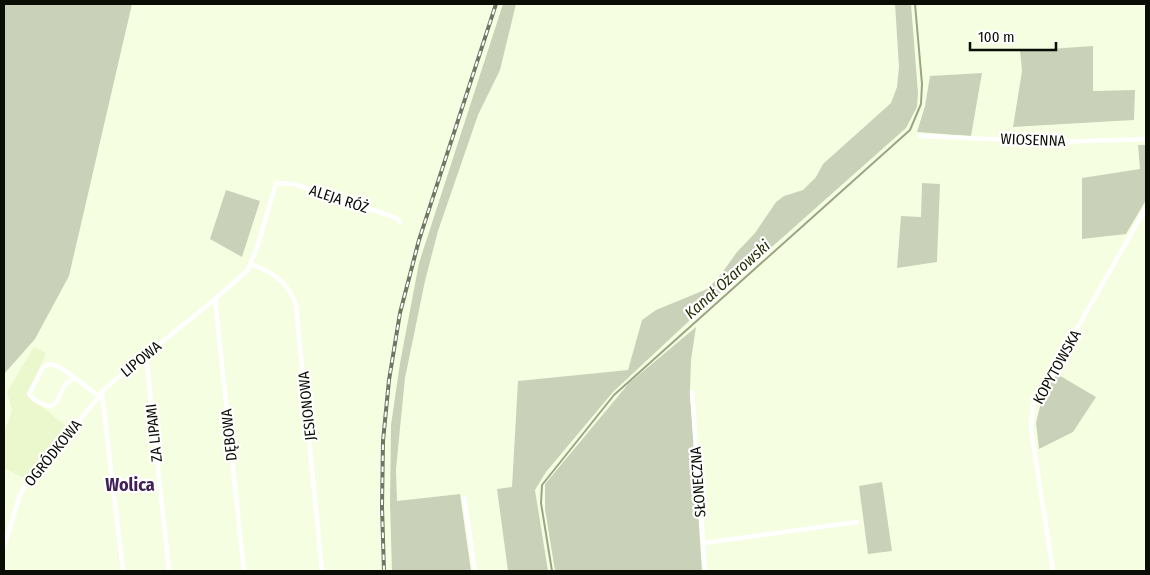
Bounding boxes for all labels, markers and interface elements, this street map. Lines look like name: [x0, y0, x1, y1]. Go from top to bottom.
scale bar: [970, 20, 1056, 52]
text: 100 m: [978, 28, 1015, 46]
street label: WIOSENNA: [1000, 130, 1066, 150]
street label: ALEJA RÓŻ: [307, 181, 371, 217]
water label: Kanał Ożarowski: [681, 236, 774, 323]
street label: KOPYTOWSKA: [1029, 327, 1085, 407]
street label: LIPOWA: [117, 337, 165, 381]
street label: JESIONOWA: [294, 370, 320, 441]
street label: ZA LIPAMI: [142, 403, 166, 463]
street label: DĘBOWA: [217, 408, 241, 462]
street label: OGRÓDKOWA: [21, 416, 85, 490]
street label: SŁONECZNA: [687, 446, 709, 518]
district label: Wolica: [105, 474, 155, 496]

